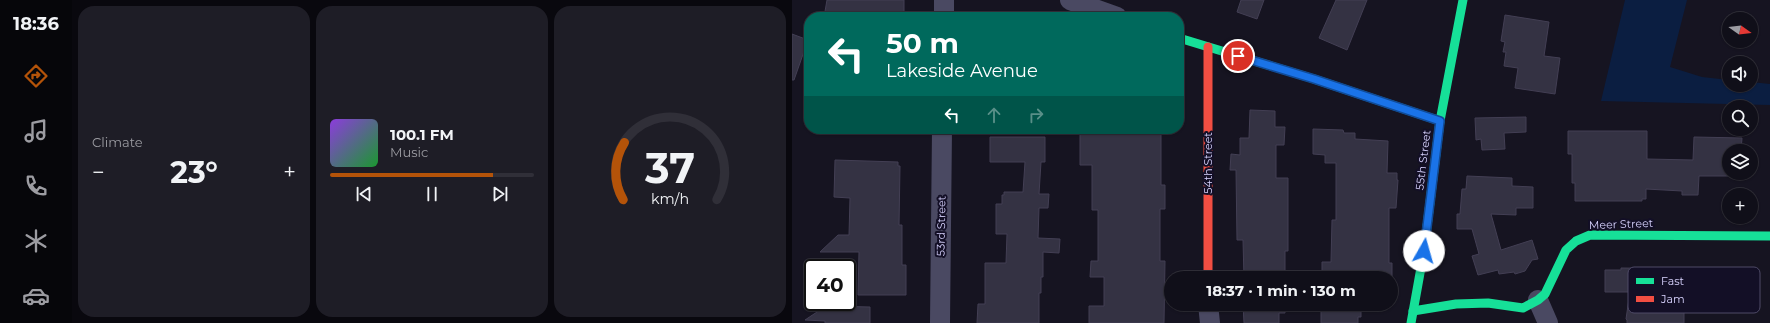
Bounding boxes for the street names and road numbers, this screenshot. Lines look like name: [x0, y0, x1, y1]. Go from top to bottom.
street label: 55th Street: [1412, 129, 1434, 191]
street label: 54th Street: [1201, 132, 1215, 194]
street label: 53rd Street: [933, 195, 949, 256]
street label: Meer Street: [1589, 216, 1654, 232]

